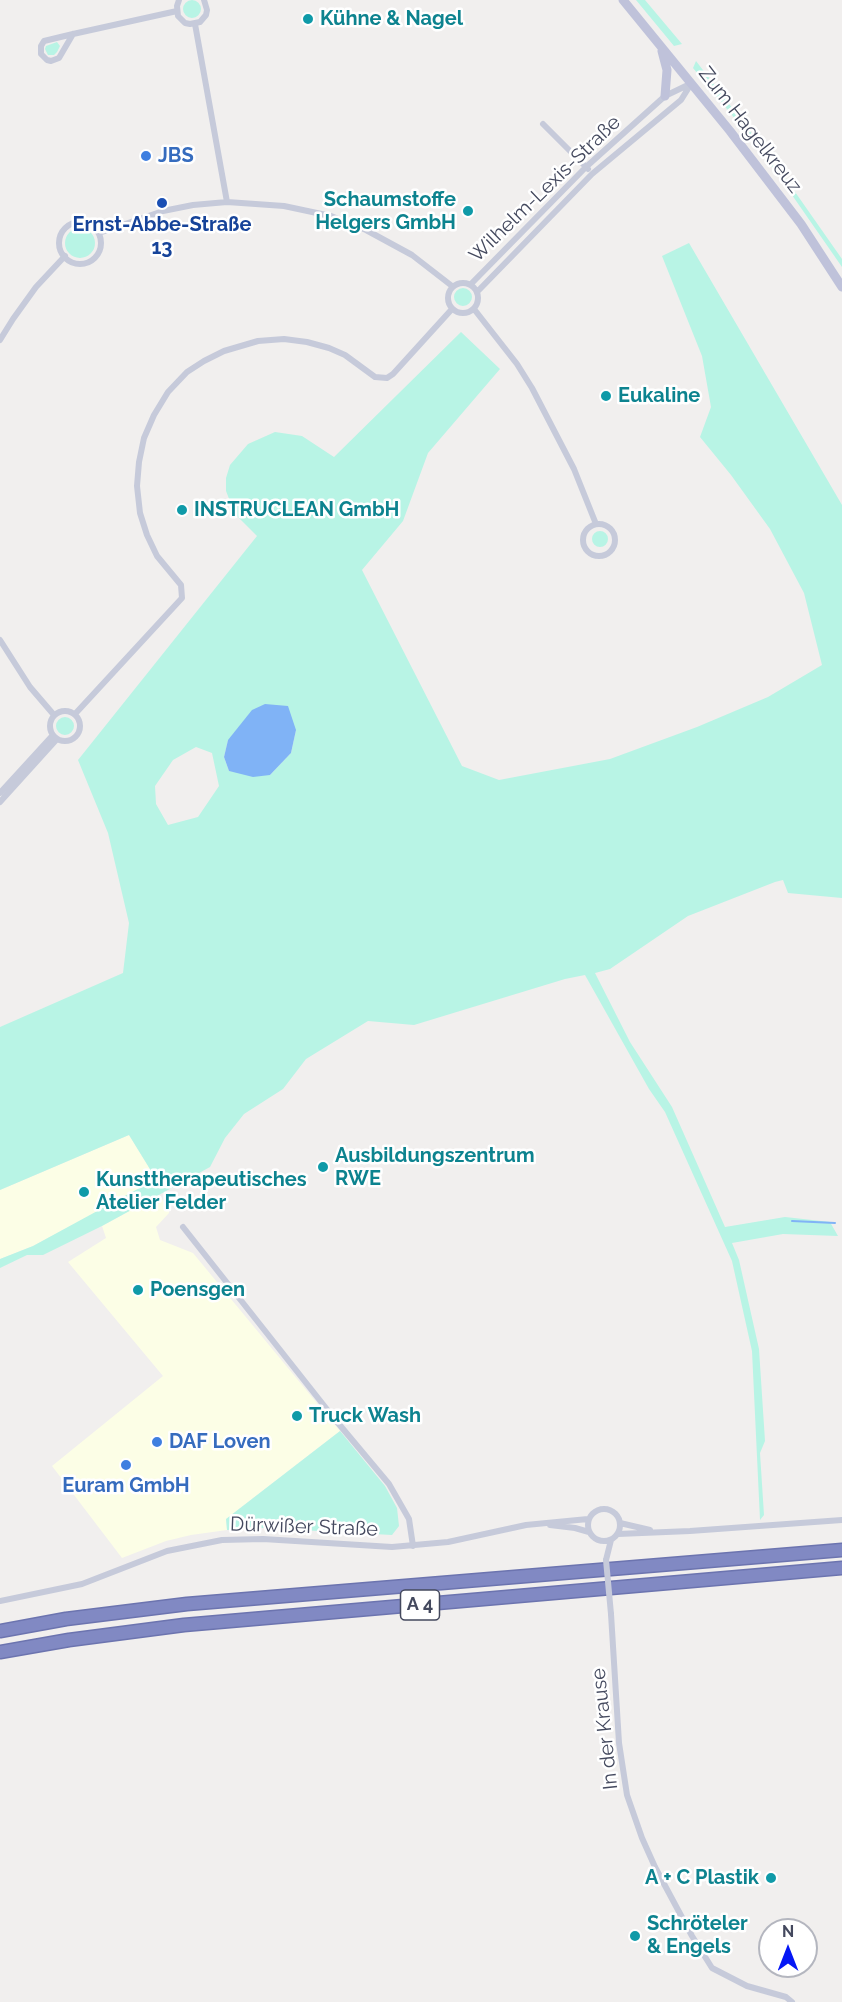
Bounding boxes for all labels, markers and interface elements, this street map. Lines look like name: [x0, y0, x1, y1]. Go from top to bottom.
place label: Kühne & Nagel: [320, 7, 463, 31]
marker: Kühne & Nagel: [301, 12, 315, 26]
street label: Zum Hagelkreuz: [693, 62, 807, 198]
street label: Wilhelm-Lexis-Straße: [464, 111, 626, 267]
place label: JBS: [158, 144, 194, 168]
marker: JBS: [139, 149, 153, 163]
place label: Schaumstoffe Helgers GmbH: [315, 188, 456, 235]
marker: Ernst-Abbe-Straße 13: [155, 196, 169, 210]
marker: Schaumstoffe Helgers GmbH: [461, 204, 475, 218]
place label: Ernst-Abbe-Straße 13: [73, 213, 251, 260]
place label: Eukaline: [618, 384, 700, 408]
marker: Eukaline: [599, 389, 613, 403]
place label: INSTRUCLEAN GmbH: [194, 498, 399, 522]
marker: INSTRUCLEAN GmbH: [175, 503, 189, 517]
place label: Ausbildungszentrum RWE: [335, 1144, 535, 1191]
marker: Ausbildungszentrum RWE: [316, 1160, 330, 1174]
place label: Kunsttherapeutisches Atelier Felder: [96, 1168, 307, 1215]
marker: Kunsttherapeutisches Atelier Felder: [77, 1185, 91, 1199]
place label: Poensgen: [150, 1278, 245, 1302]
marker: Poensgen: [131, 1283, 145, 1297]
place label: Truck Wash: [309, 1404, 421, 1428]
marker: Truck Wash: [290, 1409, 304, 1423]
place label: DAF Loven: [169, 1430, 271, 1454]
marker: DAF Loven: [150, 1435, 164, 1449]
marker: Euram GmbH: [119, 1458, 133, 1472]
place label: Euram GmbH: [62, 1474, 190, 1498]
street label: Dürwißer Straße: [230, 1512, 378, 1542]
road number: A 4: [400, 1590, 440, 1620]
street label: In der Krause: [587, 1667, 623, 1791]
place label: A + C Plastik: [645, 1866, 759, 1890]
marker: A + C Plastik: [764, 1871, 778, 1885]
place label: Schröteler & Engels: [647, 1912, 748, 1959]
north arrow: [758, 1918, 818, 1978]
text: N: [782, 1922, 794, 1941]
marker: Schröteler & Engels: [628, 1929, 642, 1943]

